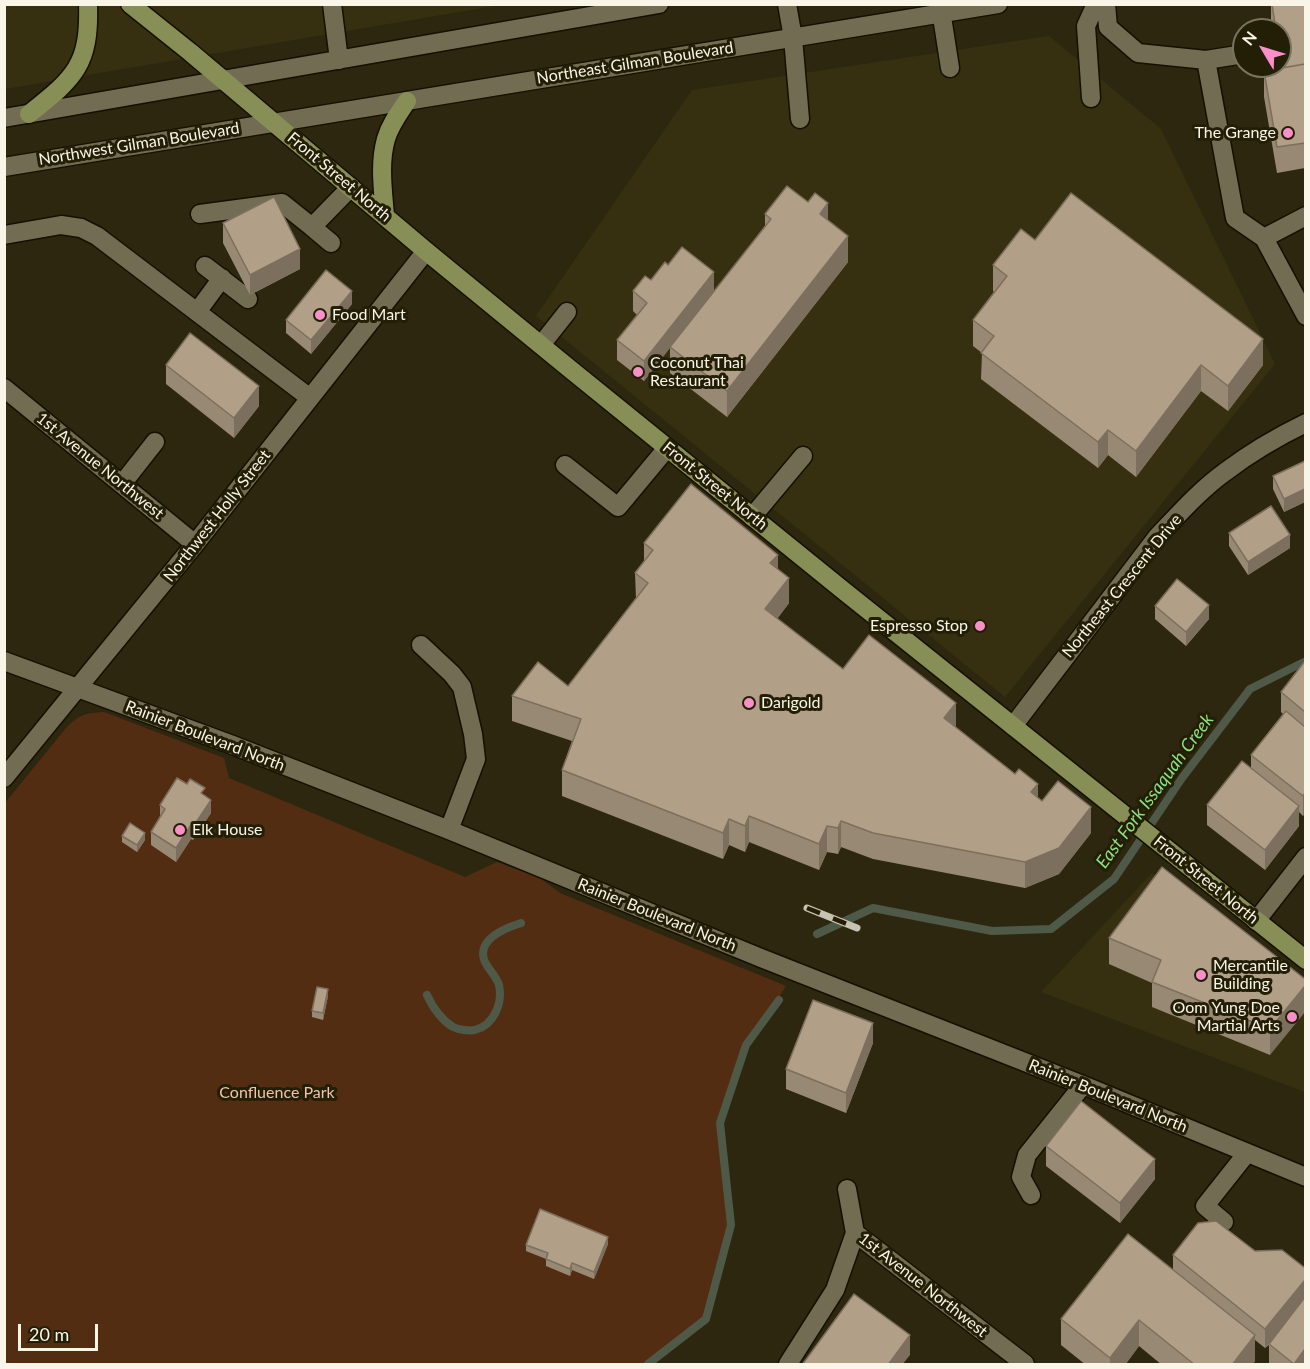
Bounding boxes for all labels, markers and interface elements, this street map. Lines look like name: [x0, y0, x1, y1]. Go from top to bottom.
north arrow: [1232, 18, 1292, 78]
text: N: [1238, 27, 1260, 49]
street label: Northeast Gilman Boulevard: [535, 38, 735, 88]
street label: Northwest Gilman Boulevard: [37, 119, 241, 169]
place label: The Grange: [1194, 123, 1276, 143]
marker: The Grange: [1281, 126, 1295, 140]
street label: Front Street North: [283, 128, 395, 226]
place label: Food Mart: [332, 305, 406, 325]
marker: Food Mart: [313, 308, 327, 322]
place label: Coconut Thai Restaurant: [650, 353, 744, 391]
marker: Coconut Thai Restaurant: [631, 365, 645, 379]
street label: 1st Avenue Northwest: [33, 409, 167, 523]
street label: Front Street North: [659, 438, 771, 534]
street label: Northwest Holly Street: [160, 446, 274, 586]
street label: Northeast Crescent Drive: [1058, 510, 1186, 662]
place label: Espresso Stop: [870, 616, 968, 636]
marker: Espresso Stop: [973, 619, 987, 633]
place label: Darigold: [761, 693, 821, 713]
marker: Darigold: [742, 696, 756, 710]
street label: Rainier Boulevard North: [123, 697, 287, 775]
water label: East Fork Issaquah Creek: [1092, 710, 1218, 872]
place label: Elk House: [192, 820, 263, 840]
marker: Elk House: [173, 823, 187, 837]
street label: Front Street North: [1150, 832, 1262, 928]
street label: Rainier Boulevard North: [575, 874, 739, 956]
place label: Mercantile Building: [1213, 956, 1288, 994]
marker: Mercantile Building: [1194, 968, 1208, 982]
place label: Oom Yung Doe Martial Arts: [1172, 998, 1280, 1036]
marker: Oom Yung Doe Martial Arts: [1285, 1010, 1299, 1024]
street label: Rainier Boulevard North: [1026, 1055, 1190, 1137]
park label: Confluence Park: [219, 1083, 335, 1103]
street label: 1st Avenue Northwest: [855, 1229, 991, 1341]
scale bar: [21, 1312, 100, 1350]
text: 20 m: [29, 1323, 69, 1345]

